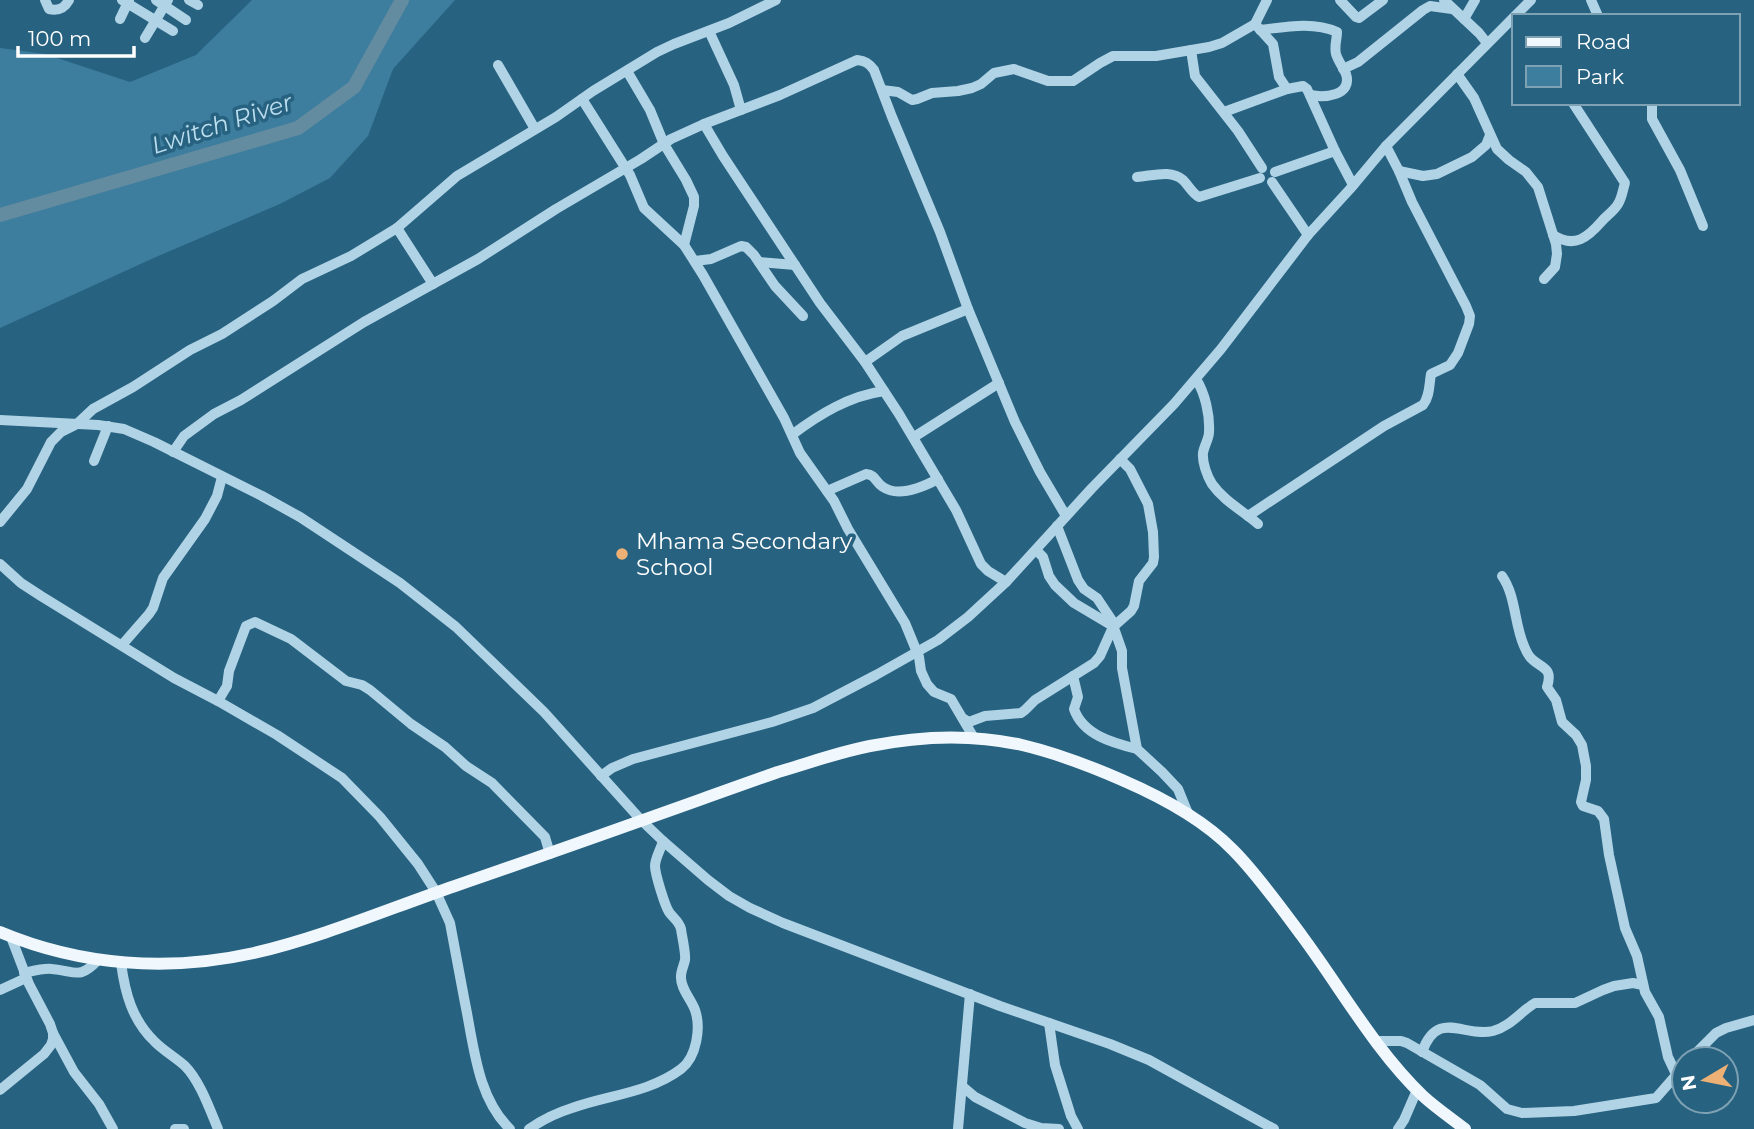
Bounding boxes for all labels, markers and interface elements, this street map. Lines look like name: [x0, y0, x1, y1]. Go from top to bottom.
scale bar: [18, 14, 133, 58]
legend: [1512, 14, 1740, 105]
text: 100 m: [28, 26, 91, 51]
text: Road: [1576, 29, 1631, 54]
text: Park: [1576, 64, 1624, 89]
water label: Lwitch River: [148, 87, 297, 160]
place label: Mhama Secondary School: [636, 527, 853, 581]
marker: Mhama Secondary School: [614, 546, 630, 562]
north arrow: [1670, 1045, 1740, 1115]
text: N: [1676, 1073, 1701, 1092]

